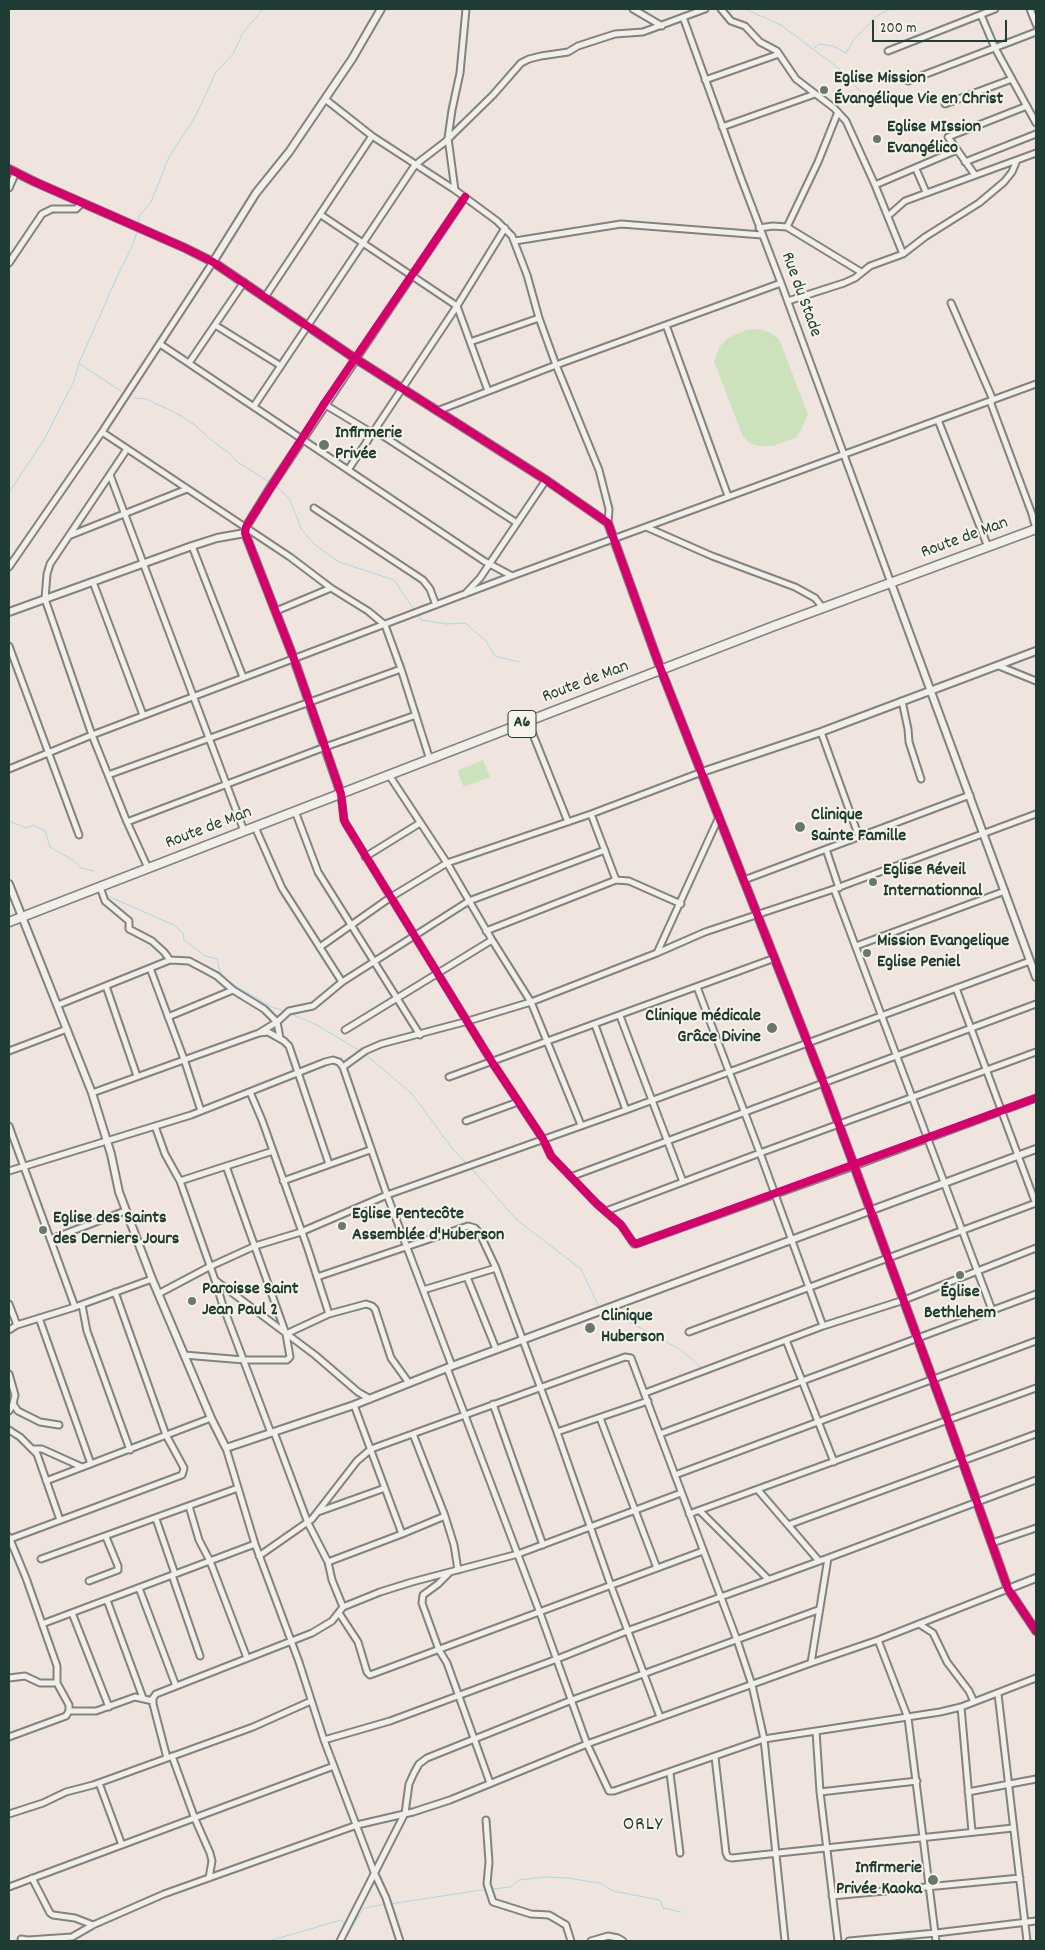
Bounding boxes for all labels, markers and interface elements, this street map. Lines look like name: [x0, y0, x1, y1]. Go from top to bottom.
scale bar: [875, 10, 1010, 42]
text: 200 m: [880, 18, 917, 40]
place label: Eglise Mission Évangélique Vie en Christ: [834, 69, 1003, 112]
marker: Eglise Mission Évangélique Vie en Christ: [818, 84, 830, 96]
place label: Eglise MIssion Evangélico: [887, 118, 981, 160]
marker: Eglise MIssion Evangélico: [871, 133, 883, 145]
street label: Rue du Stade: [775, 250, 825, 340]
place label: Infirmerie Privée: [335, 424, 402, 466]
marker: Infirmerie Privée: [317, 438, 331, 452]
street label: Route de Man: [919, 513, 1011, 565]
street label: Route de Man: [540, 657, 632, 709]
road number: A6: [508, 711, 536, 738]
street label: Route de Man: [163, 803, 255, 855]
place label: Clinique Sainte Famille: [811, 806, 906, 849]
marker: Clinique Sainte Famille: [793, 820, 807, 834]
place label: Eglise Réveil Internationnal: [883, 861, 982, 904]
marker: Eglise Réveil Internationnal: [867, 876, 879, 888]
place label: Mission Evangelique Eglise Peniel: [877, 932, 1009, 974]
marker: Mission Evangelique Eglise Peniel: [861, 947, 873, 959]
place label: Clinique médicale Grâce Divine: [645, 1007, 761, 1050]
marker: Clinique médicale Grâce Divine: [765, 1021, 779, 1035]
place label: Eglise Pentecôte Assemblée d'Huberson: [352, 1205, 504, 1248]
place label: Eglise des Saints des Derniers Jours: [53, 1209, 179, 1252]
marker: Eglise Pentecôte Assemblée d'Huberson: [336, 1220, 348, 1232]
marker: Eglise des Saints des Derniers Jours: [37, 1224, 49, 1236]
marker: Église Bethlehem: [954, 1269, 966, 1281]
place label: Paroisse Saint Jean Paul 2: [202, 1280, 298, 1322]
place label: Église Bethlehem: [924, 1283, 996, 1326]
marker: Paroisse Saint Jean Paul 2: [186, 1295, 198, 1307]
place label: Clinique Huberson: [601, 1307, 664, 1350]
marker: Clinique Huberson: [583, 1321, 597, 1335]
district label: ORLY: [622, 1814, 664, 1838]
place label: Infirmerie Privée Kaoka: [836, 1859, 922, 1902]
marker: Infirmerie Privée Kaoka: [926, 1873, 940, 1887]

